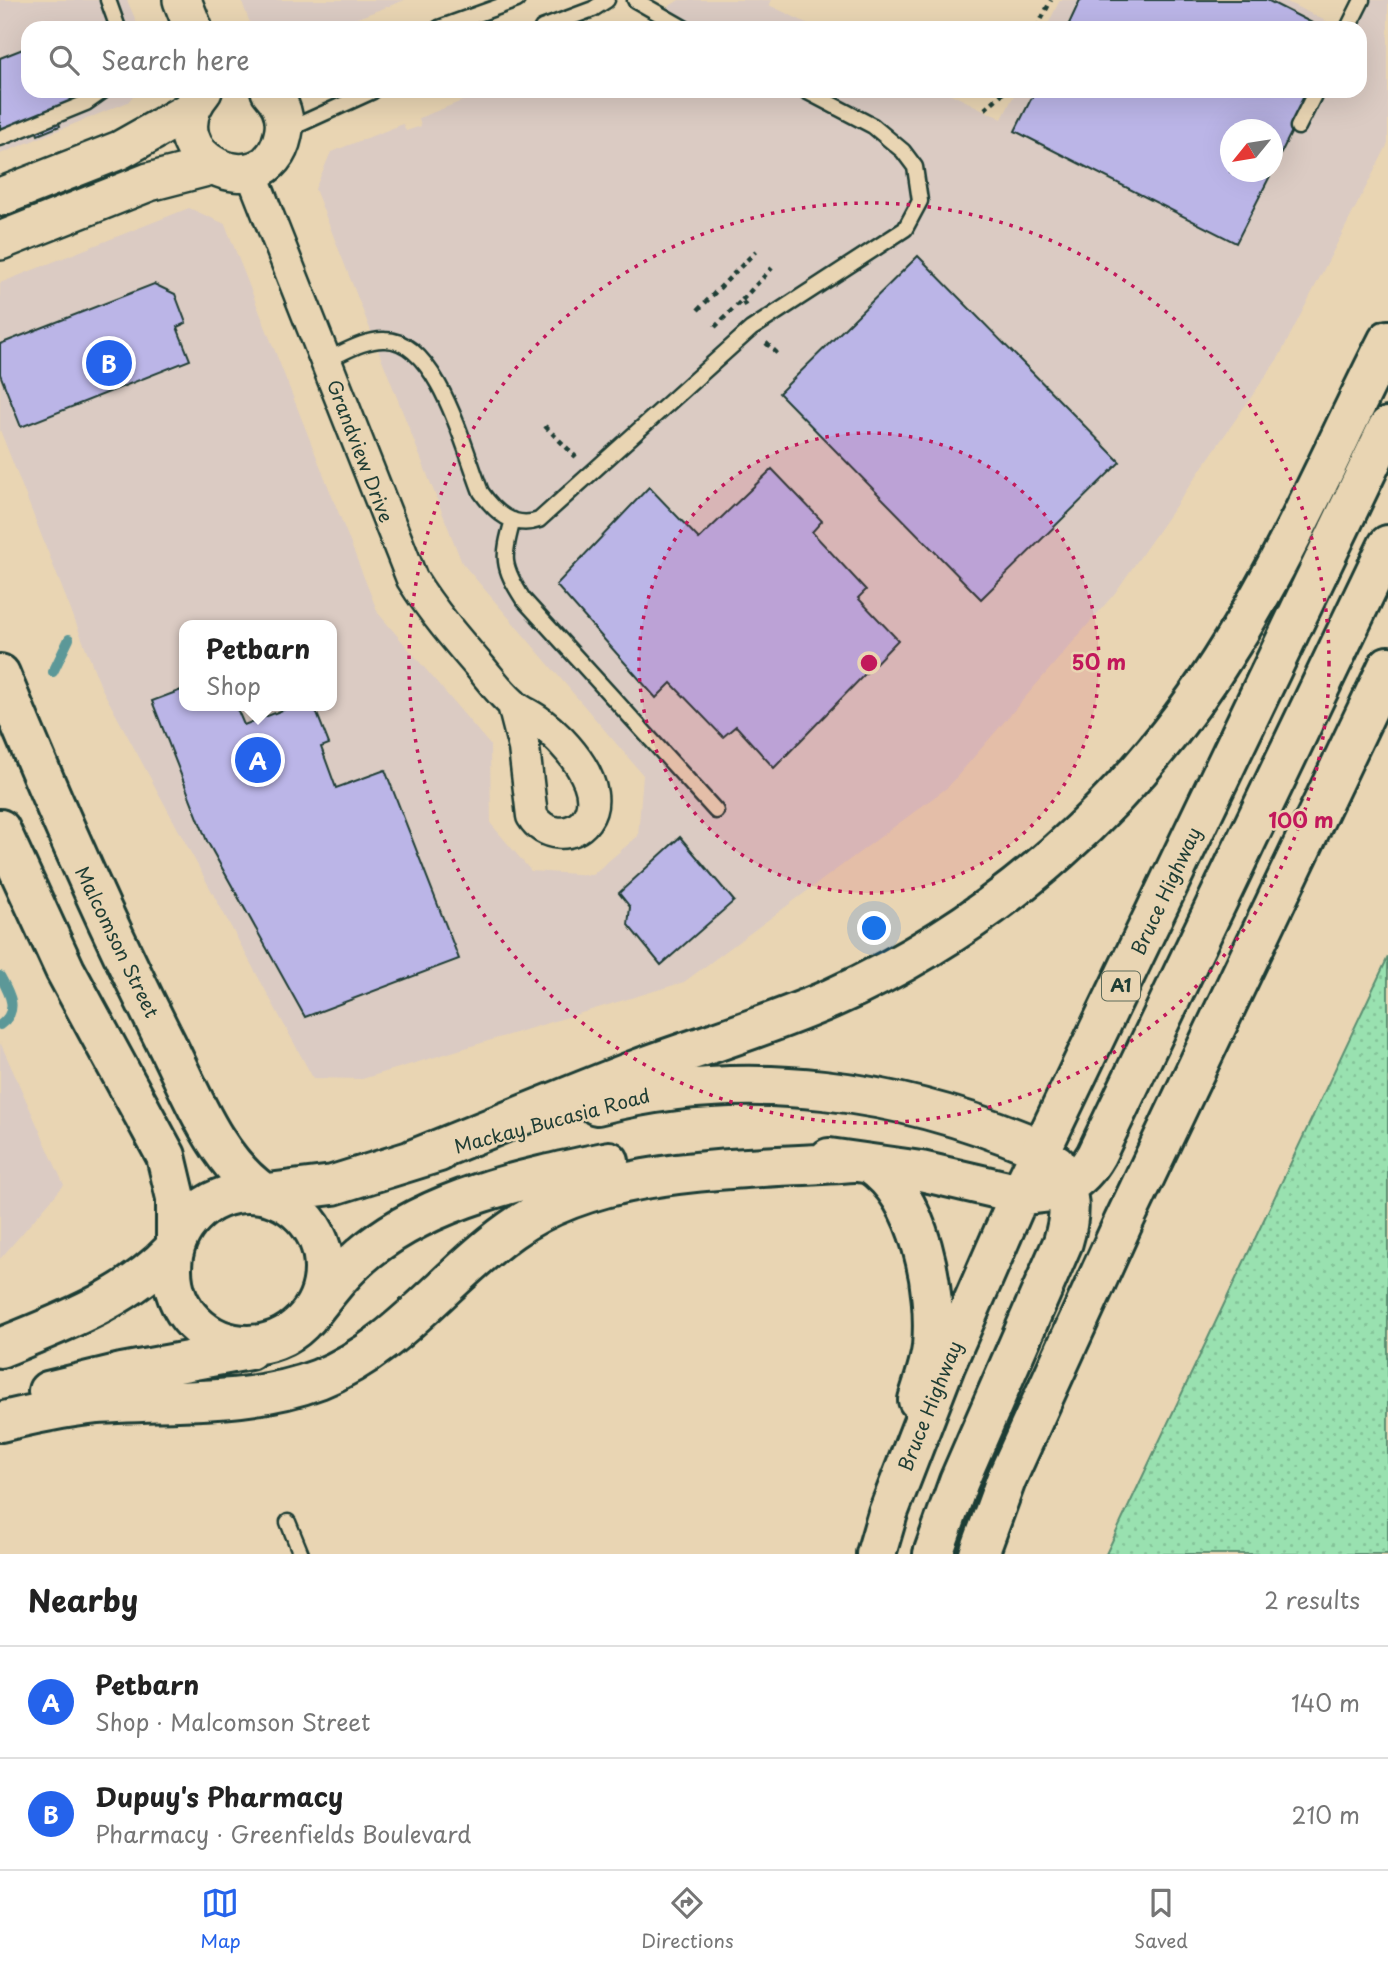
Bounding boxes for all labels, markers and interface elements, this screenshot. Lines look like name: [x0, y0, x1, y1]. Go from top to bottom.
search box: [21, 21, 1367, 98]
text: Search here: [101, 40, 250, 79]
icon: search: [45, 41, 83, 79]
north arrow: [1220, 119, 1283, 182]
pin: B: [86, 337, 132, 389]
street label: Grandview Drive: [321, 375, 401, 526]
popup: [179, 620, 337, 711]
text: Petbarn: [206, 629, 310, 668]
text: 50 m: [1072, 645, 1126, 677]
centre of rings: [857, 651, 881, 675]
text: Shop: [206, 668, 261, 703]
pin: A: [235, 734, 281, 786]
text: 100 m: [1268, 803, 1334, 835]
street label: Bruce Highway: [1123, 822, 1207, 959]
street label: Malcomson Street: [69, 861, 167, 1022]
your location: [857, 911, 891, 945]
road number: A1: [1102, 972, 1140, 1001]
street label: Mackay Bucasia Road: [451, 1080, 653, 1160]
street label: Bruce Highway: [890, 1336, 968, 1475]
text: Nearby: [28, 1577, 138, 1622]
text: 2 results: [1264, 1582, 1360, 1617]
text: Petbarn: [95, 1665, 199, 1704]
text: A: [42, 1685, 60, 1720]
text: 140 m: [1291, 1685, 1360, 1720]
text: Shop · Malcomson Street: [95, 1704, 370, 1739]
text: Dupuy's Pharmacy: [95, 1777, 343, 1816]
text: B: [43, 1797, 59, 1832]
text: 210 m: [1292, 1797, 1360, 1832]
text: Pharmacy · Greenfields Boulevard: [95, 1816, 471, 1851]
tab: Map: [200, 1884, 241, 1954]
tab: Directions: [641, 1884, 734, 1954]
tab: Saved: [1134, 1884, 1188, 1954]

